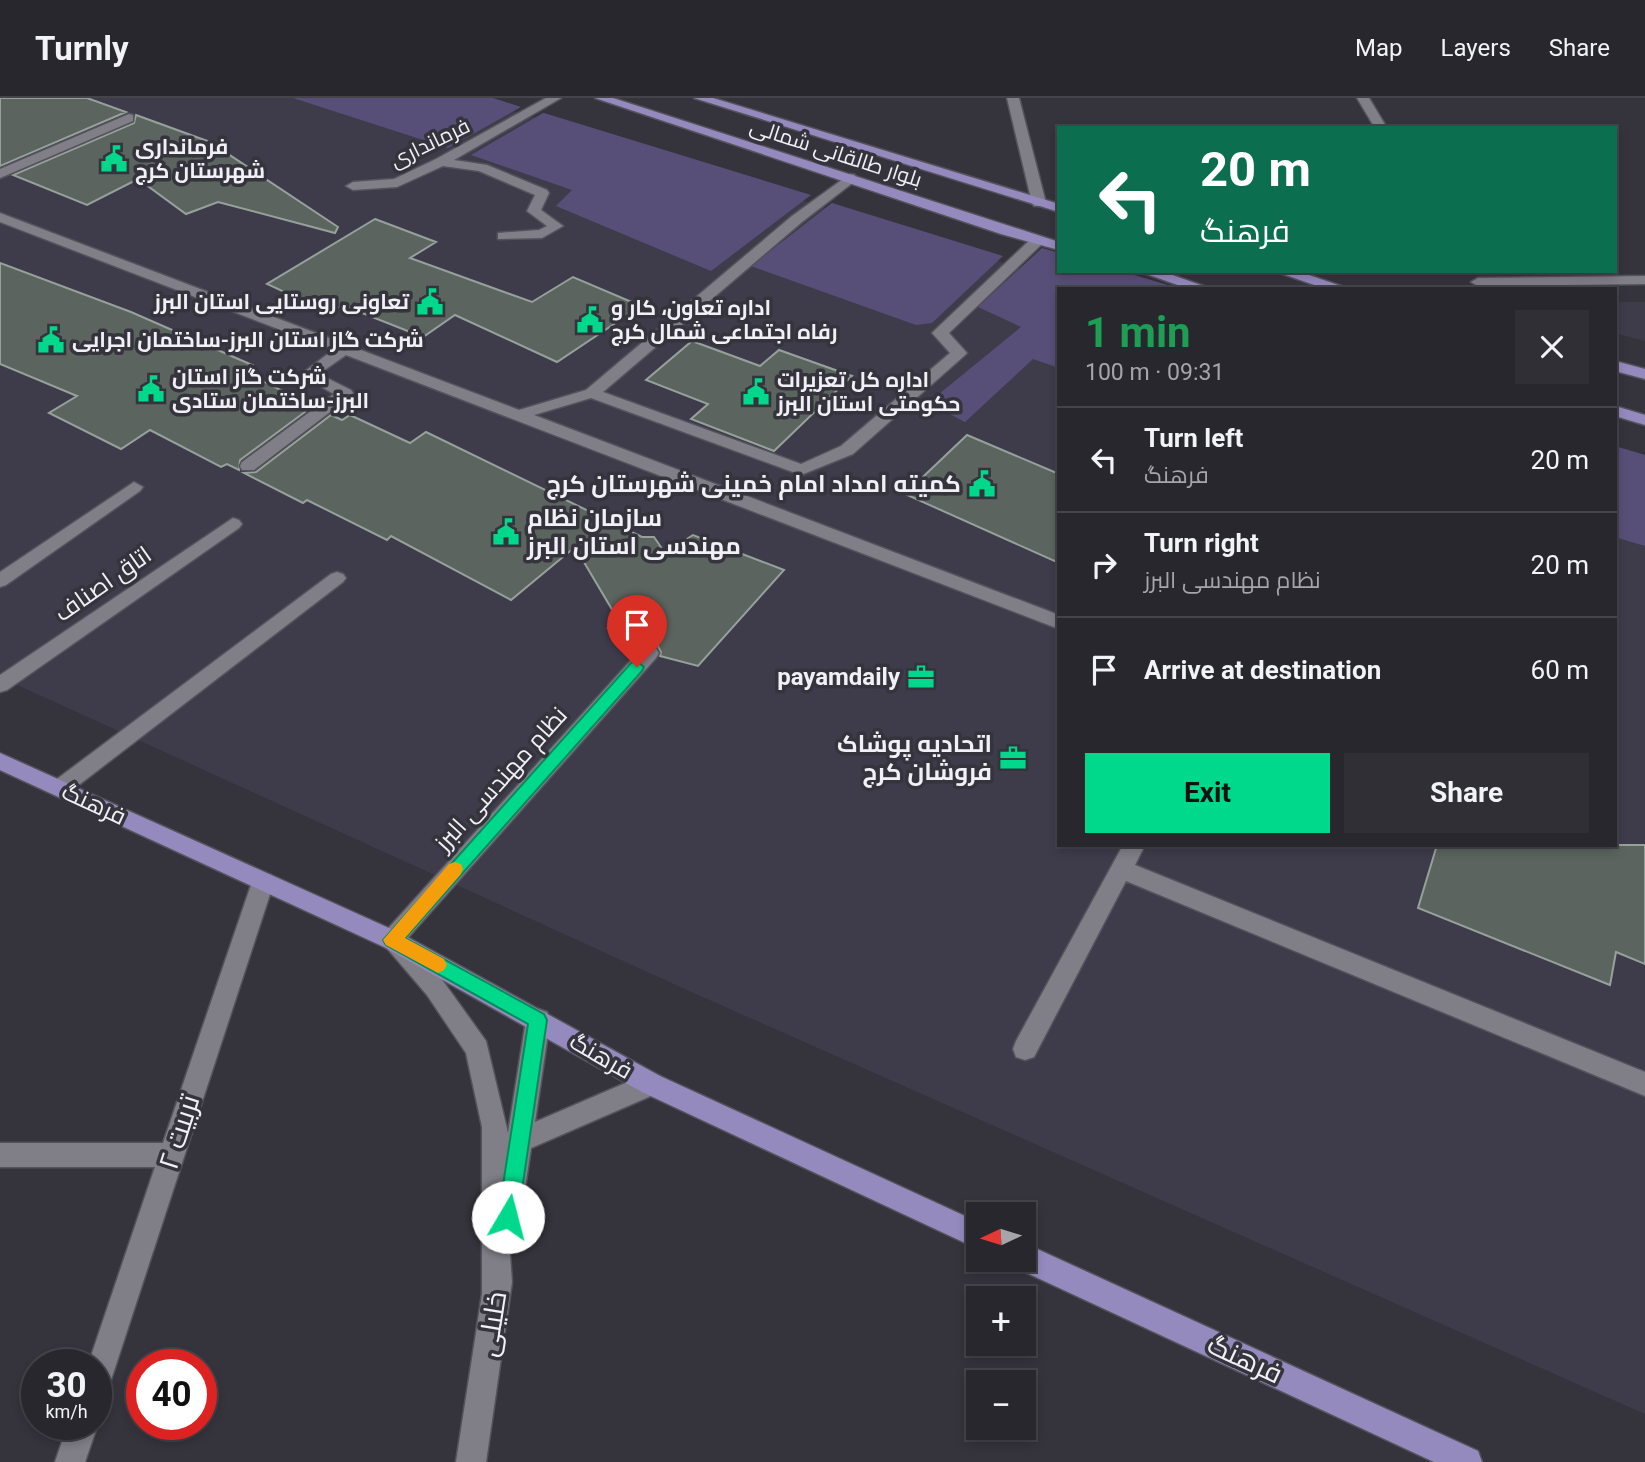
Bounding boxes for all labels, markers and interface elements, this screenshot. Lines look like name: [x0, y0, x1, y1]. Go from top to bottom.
text: Turnly: [35, 29, 129, 68]
text: Map: [1355, 34, 1403, 62]
text: Layers: [1441, 34, 1511, 62]
text: Share: [1549, 34, 1610, 62]
street label: فرمانداری: [386, 113, 474, 173]
street label: بلوار طالقانی شمالی: [747, 114, 925, 193]
place label: فرمانداری شهرستان کرج: [135, 135, 265, 185]
text: 20 m: [1200, 141, 1311, 198]
public building icon: فرمانداری شهرستان کرج: [99, 144, 129, 174]
icon: left: [1085, 154, 1176, 245]
text: فرهنگ: [1200, 212, 1290, 250]
public building icon: تعاونی روستایی استان البرز: [415, 287, 445, 317]
place label: تعاونی روستایی استان البرز: [153, 290, 410, 315]
place label: اداره تعاون، کار و رفاه اجتماعی شمال کرج: [611, 296, 838, 346]
public building icon: اداره تعاون، کار و رفاه اجتماعی شمال کرج: [575, 305, 605, 335]
text: 1 min: [1085, 308, 1191, 357]
button: close: [1515, 310, 1589, 384]
public building icon: شرکت گاز استان البرز-ساختمان اجرایی: [36, 325, 66, 355]
place label: شرکت گاز استان البرز-ساختمان اجرایی: [72, 328, 424, 352]
text: 100 m · 09:31: [1085, 359, 1224, 386]
place label: شرکت گاز استان البرز-ساختمان ستادی: [172, 365, 369, 413]
place label: اداره کل تعزیرات حکومتی استان البرز: [776, 368, 960, 417]
public building icon: شرکت گاز استان البرز-ساختمان ستادی: [136, 374, 166, 404]
public building icon: اداره کل تعزیرات حکومتی استان البرز: [741, 377, 771, 407]
text: Turn left: [1144, 423, 1243, 453]
icon: left: [1085, 441, 1123, 479]
text: 20 m: [1531, 445, 1589, 475]
text: فرهنگ: [1144, 462, 1209, 489]
public building icon: کمیته امداد امام خمینی شهرستان کرج: [967, 469, 997, 499]
place label: کمیته امداد امام خمینی شهرستان کرج: [546, 470, 961, 500]
place label: سازمان نظام مهندسی استان البرز: [526, 504, 741, 560]
public building icon: سازمان نظام مهندسی استان البرز: [491, 517, 521, 547]
text: Turn right: [1144, 528, 1259, 558]
street label: اتاق اصناف: [49, 541, 157, 628]
icon: right: [1085, 546, 1123, 584]
text: 20 m: [1531, 550, 1589, 580]
text: نظام مهندسی البرز: [1144, 567, 1321, 594]
pin: [607, 595, 667, 667]
icon: arrive: [618, 606, 656, 644]
icon: arrive: [1085, 651, 1123, 689]
text: Arrive at destination: [1144, 655, 1381, 685]
text: 60 m: [1531, 655, 1589, 685]
office icon: payamdaily: [906, 662, 936, 692]
place label: payamdaily: [777, 663, 901, 691]
street label: نظام مهندسی البرز: [428, 701, 575, 860]
place label: اتحادیه پوشاک فروشان کرج: [837, 730, 992, 788]
office icon: اتحادیه پوشاک فروشان کرج: [998, 743, 1028, 773]
button: Exit: [1085, 753, 1330, 833]
button: Share: [1344, 753, 1589, 833]
street label: فرهنگ: [57, 777, 131, 831]
street label: فرهنگ: [565, 1027, 637, 1085]
street label: تربیت ۲: [152, 1090, 207, 1173]
position arrow: [471, 1180, 545, 1254]
north arrow: [966, 1202, 1036, 1272]
map controls: [966, 1202, 1036, 1440]
button: +: [966, 1286, 1036, 1356]
street label: خلیلی: [471, 1289, 513, 1359]
street label: فرهنگ: [1202, 1327, 1288, 1391]
speed limit sign: 40: [126, 1349, 217, 1440]
text: 30: [46, 1365, 87, 1406]
button: −: [966, 1370, 1036, 1440]
text: km/h: [45, 1401, 88, 1422]

